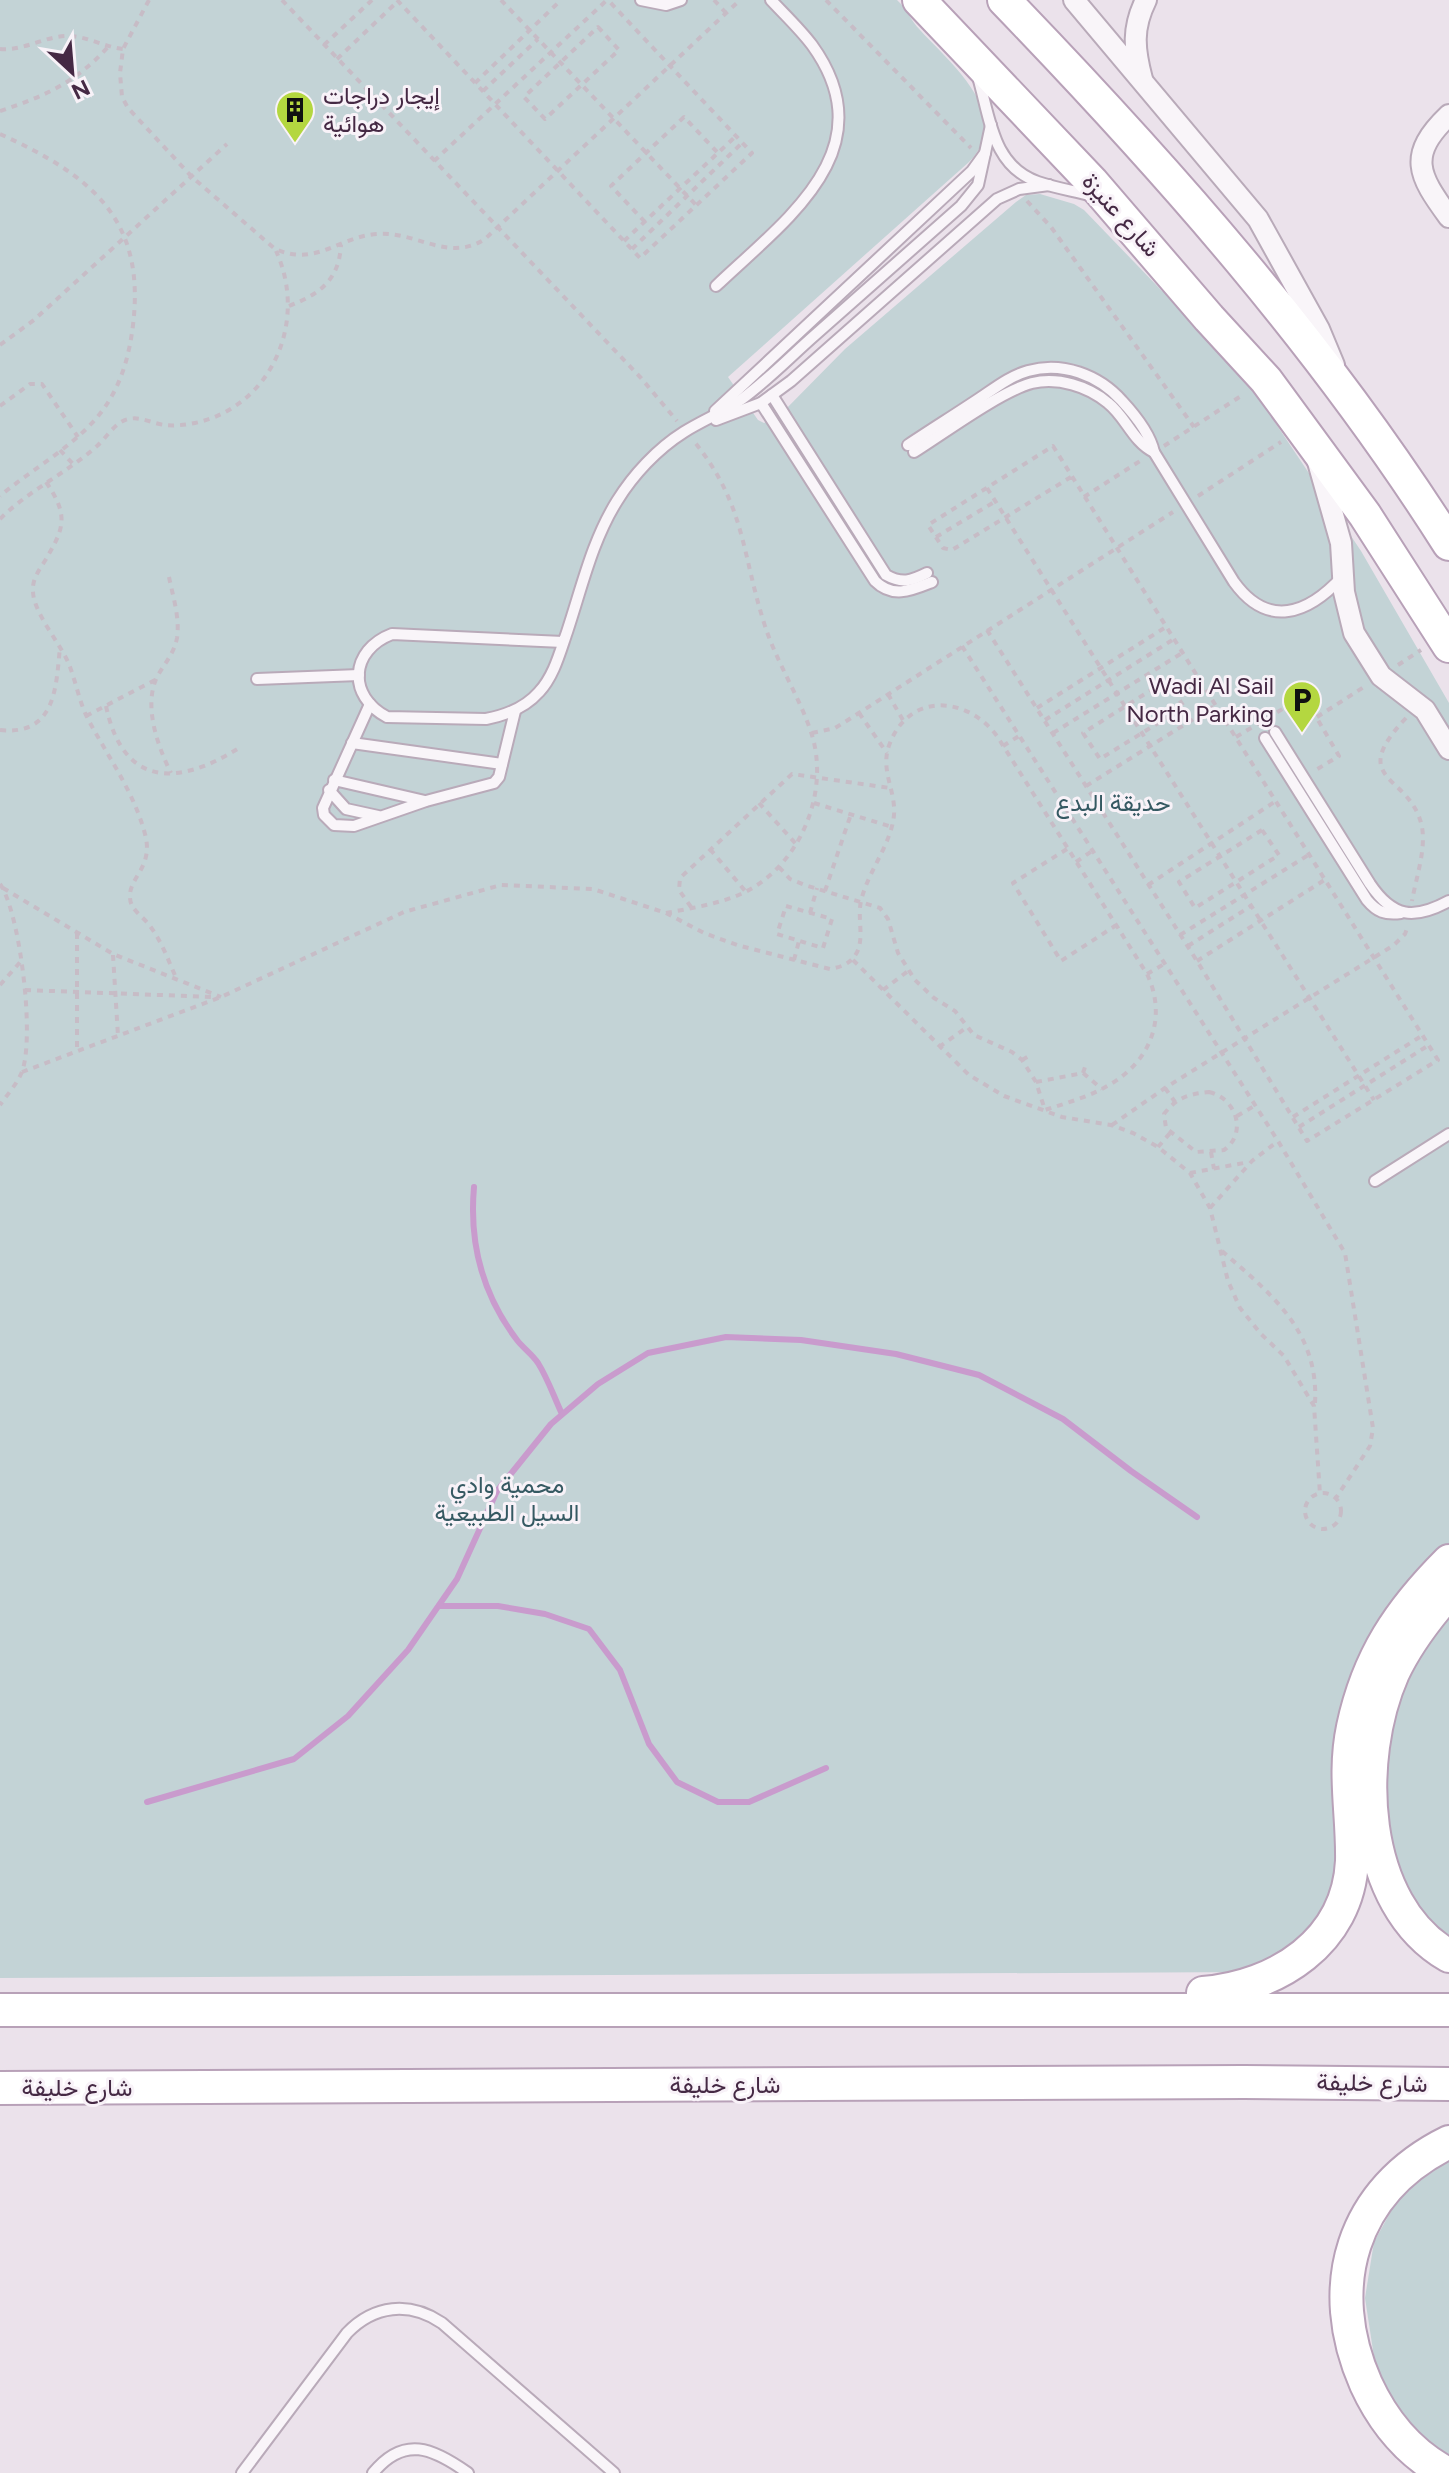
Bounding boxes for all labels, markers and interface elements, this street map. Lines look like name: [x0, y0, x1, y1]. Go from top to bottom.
north arrow: [32, 32, 112, 112]
text: N: [67, 74, 94, 105]
place label: إيجار دراجات هوائية: [323, 81, 440, 139]
building icon: إيجار دراجات هوائية: [274, 89, 316, 144]
street label: شارع عنيزة: [1075, 167, 1167, 264]
place label: Wadi Al Sail North Parking: [1126, 671, 1274, 728]
parking icon: Wadi Al Sail North Parking: [1281, 679, 1323, 734]
park label: حديقة البدع: [1055, 788, 1171, 819]
park label: محمية وادي السيل الطبيعية: [435, 1470, 579, 1527]
street label: شارع خليفة: [1316, 2067, 1428, 2100]
street label: شارع خليفة: [670, 2070, 781, 2101]
street label: شارع خليفة: [22, 2073, 133, 2104]

